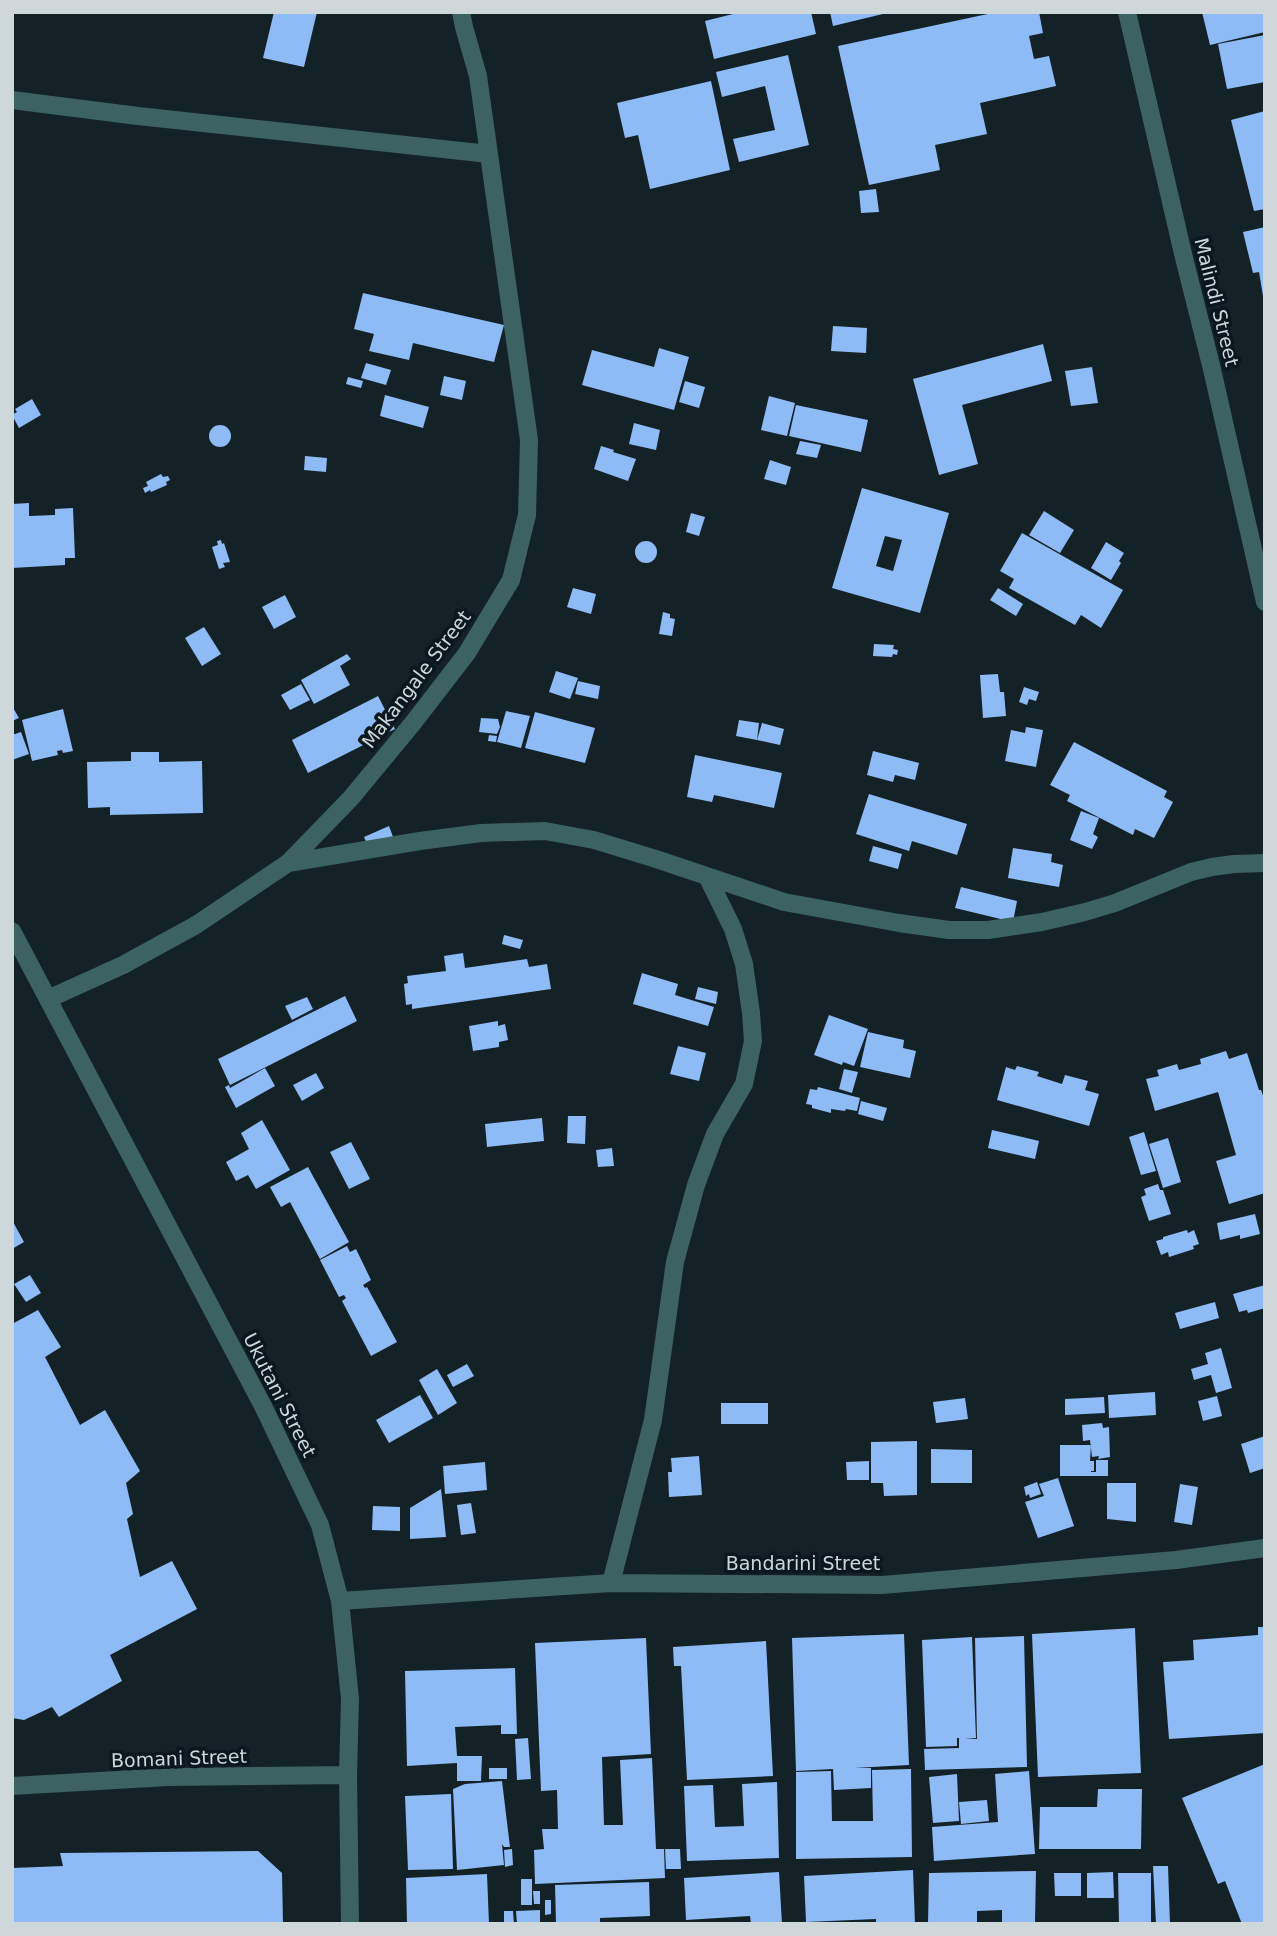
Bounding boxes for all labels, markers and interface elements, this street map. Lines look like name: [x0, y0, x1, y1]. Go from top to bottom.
street label: Malindi Street: [1190, 235, 1244, 369]
street label: Makangale Street: [357, 606, 475, 752]
street label: Ukutani Street: [239, 1329, 321, 1461]
street label: Bandarini Street: [726, 1552, 880, 1574]
street label: Bomani Street: [111, 1745, 247, 1771]

